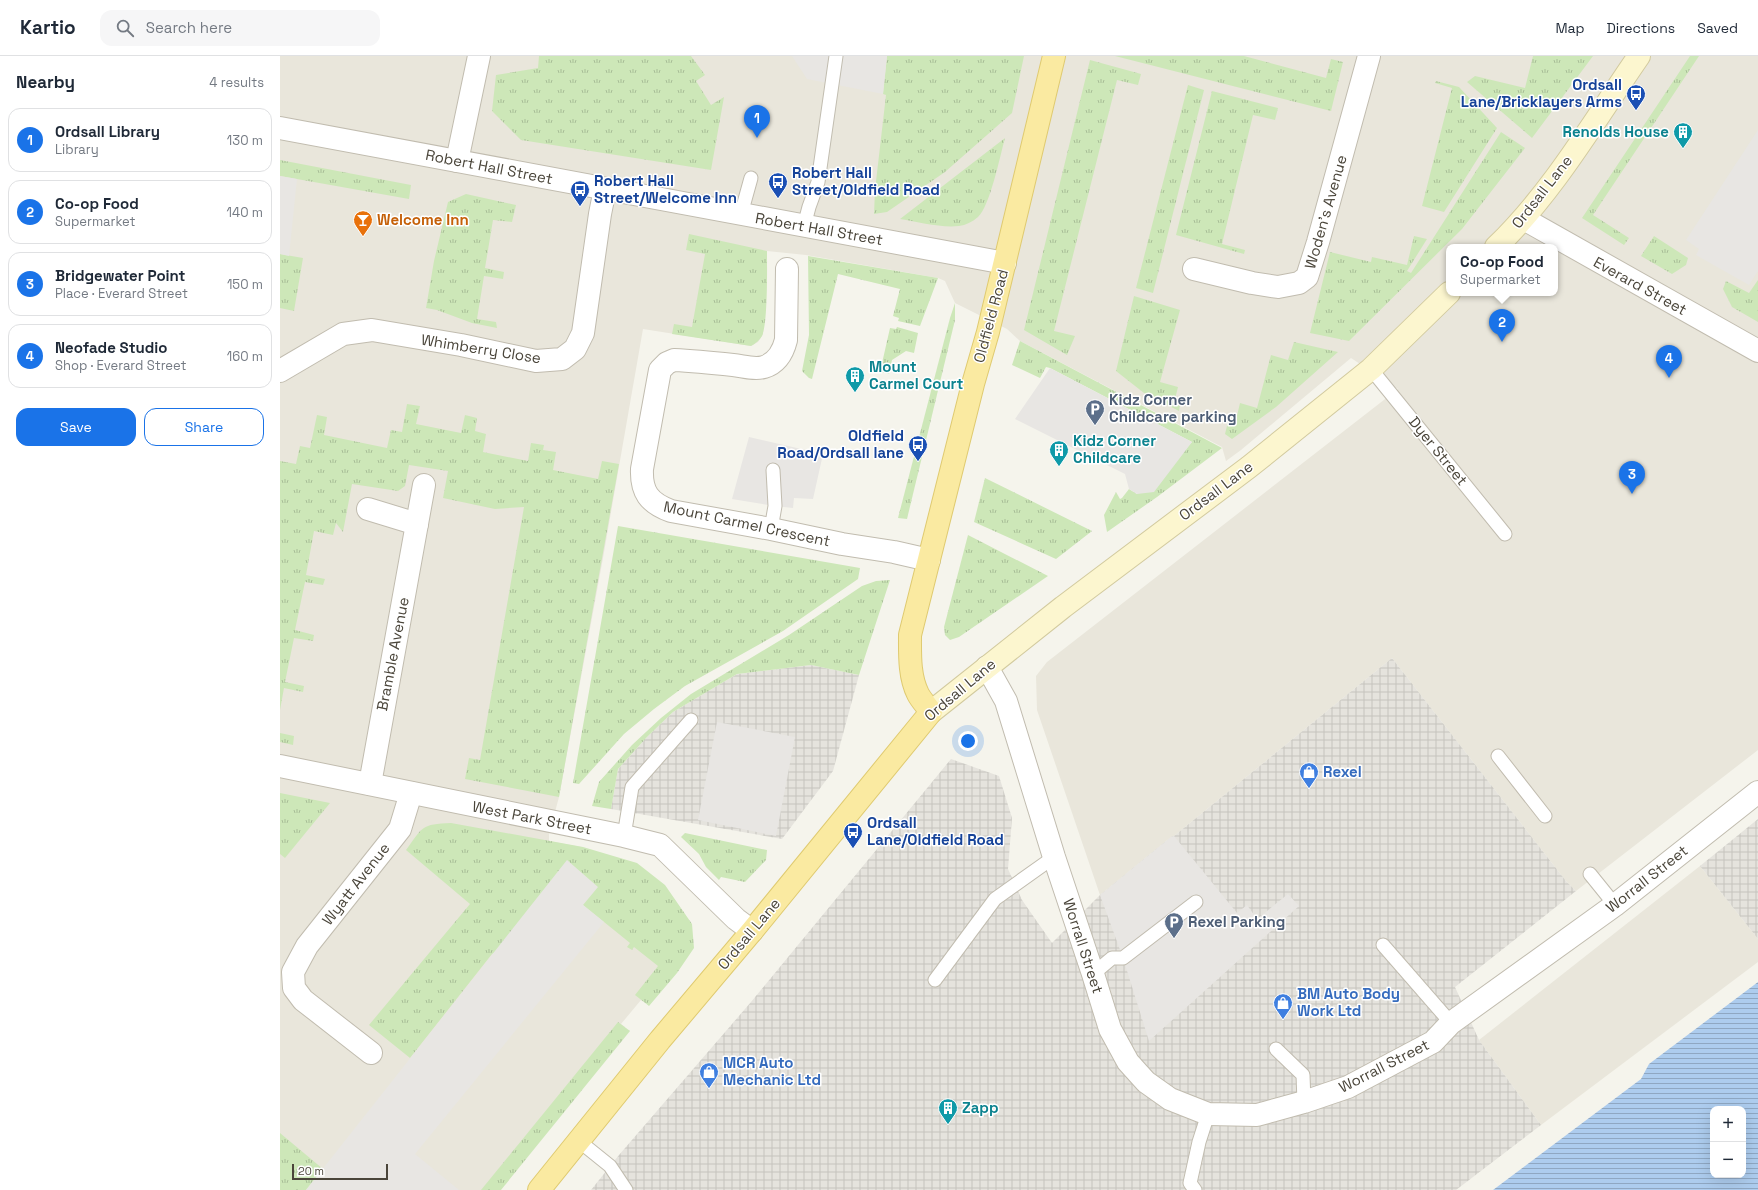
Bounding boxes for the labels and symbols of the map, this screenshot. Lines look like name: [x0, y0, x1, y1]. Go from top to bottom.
place label: Ordsall Lane/Bricklayers Arms: [1461, 75, 1622, 111]
bus stop icon: Ordsall Lane/Bricklayers Arms: [1625, 83, 1647, 111]
pin: 1: [744, 105, 770, 138]
building icon: Renolds House: [1672, 121, 1694, 149]
place label: Renolds House: [1562, 122, 1669, 141]
street label: Robert Hall Street: [424, 145, 554, 188]
street label: Ordsall Lane: [1507, 151, 1576, 232]
street label: Woden's Avenue: [1300, 153, 1351, 271]
place label: Robert Hall Street/Oldfield Road: [792, 163, 940, 199]
place label: Robert Hall Street/Welcome Inn: [594, 171, 737, 207]
bus stop icon: Robert Hall Street/Oldfield Road: [767, 171, 789, 199]
bus stop icon: Robert Hall Street/Welcome Inn: [569, 179, 591, 207]
street label: Robert Hall Street: [754, 208, 884, 249]
bar icon: Welcome Inn: [352, 209, 374, 237]
place label: Welcome Inn: [377, 210, 469, 229]
street label: Everard Street: [1590, 252, 1690, 319]
street label: Oldfield Road: [969, 267, 1012, 365]
pin: 2: [1489, 309, 1515, 342]
street label: Whimberry Close: [420, 330, 542, 367]
pin: 4: [1656, 345, 1682, 378]
place label: Mount Carmel Court: [869, 357, 964, 393]
building icon: Mount Carmel Court: [844, 365, 866, 393]
place label: Kidz Corner Childcare parking: [1109, 390, 1237, 426]
parking icon: Kidz Corner Childcare parking: [1084, 398, 1106, 426]
street label: Dyer Street: [1405, 412, 1472, 489]
place label: Oldfield Road/Ordsall lane: [777, 426, 904, 462]
place label: Kidz Corner Childcare: [1073, 431, 1156, 467]
bus stop icon: Oldfield Road/Ordsall lane: [907, 434, 929, 462]
building icon: Kidz Corner Childcare: [1048, 439, 1070, 467]
street label: Ordsall Lane: [1175, 457, 1257, 525]
pin: 3: [1619, 461, 1645, 494]
street label: Mount Carmel Crescent: [662, 497, 832, 550]
street label: Bramble Avenue: [372, 595, 413, 712]
street label: Ordsall Lane: [920, 654, 999, 725]
your location: [958, 731, 978, 751]
shop icon: Rexel: [1298, 761, 1320, 789]
place label: Rexel: [1323, 762, 1362, 781]
street label: West Park Street: [471, 797, 593, 838]
place label: Ordsall Lane/Oldfield Road: [867, 813, 1004, 849]
bus stop icon: Ordsall Lane/Oldfield Road: [842, 821, 864, 849]
street label: Wyatt Avenue: [318, 839, 394, 929]
street label: Worrall Street: [1602, 841, 1692, 917]
street label: Ordsall Lane: [713, 894, 784, 973]
street label: Worrall Street: [1059, 896, 1108, 996]
parking icon: Rexel Parking: [1163, 911, 1185, 939]
place label: Rexel Parking: [1188, 912, 1285, 931]
place label: BM Auto Body Work Ltd: [1297, 984, 1400, 1020]
shop icon: BM Auto Body Work Ltd: [1272, 992, 1294, 1020]
street label: Worrall Street: [1335, 1035, 1432, 1096]
place label: MCR Auto Mechanic Ltd: [723, 1053, 821, 1089]
shop icon: MCR Auto Mechanic Ltd: [698, 1061, 720, 1089]
building icon: Zapp: [937, 1097, 959, 1125]
place label: Zapp: [962, 1098, 998, 1117]
scale bar: [292, 1162, 388, 1181]

